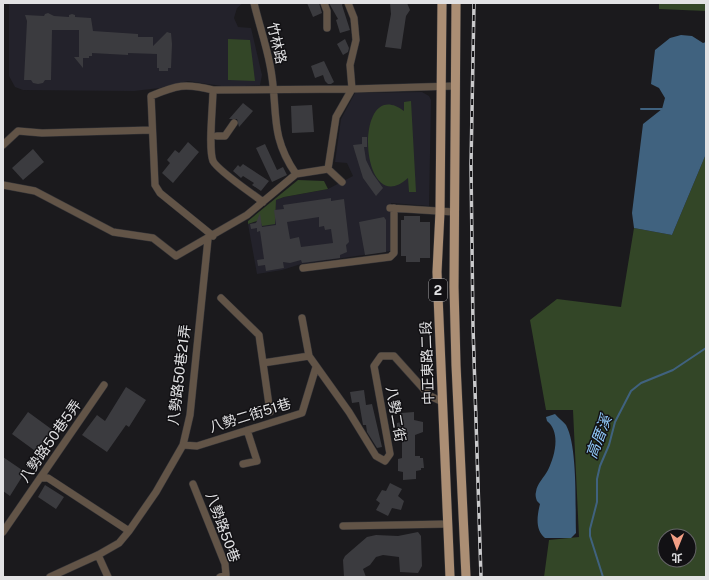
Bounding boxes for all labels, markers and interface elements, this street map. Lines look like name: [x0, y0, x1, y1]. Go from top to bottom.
street label: 竹林路: [264, 21, 290, 65]
road number: 2: [429, 279, 447, 301]
street label: 中正東路二段: [418, 321, 436, 405]
street label: 八勢路50巷21弄: [165, 324, 193, 426]
street label: 八勢二街: [383, 385, 409, 443]
street label: 八勢二街51巷: [207, 395, 293, 435]
street label: 八勢路50巷5弄: [16, 397, 84, 485]
water label: 高厝溪: [583, 411, 615, 461]
street label: 八勢路50巷: [203, 490, 243, 564]
north arrow: [657, 528, 697, 568]
text: 北: [671, 552, 682, 564]

